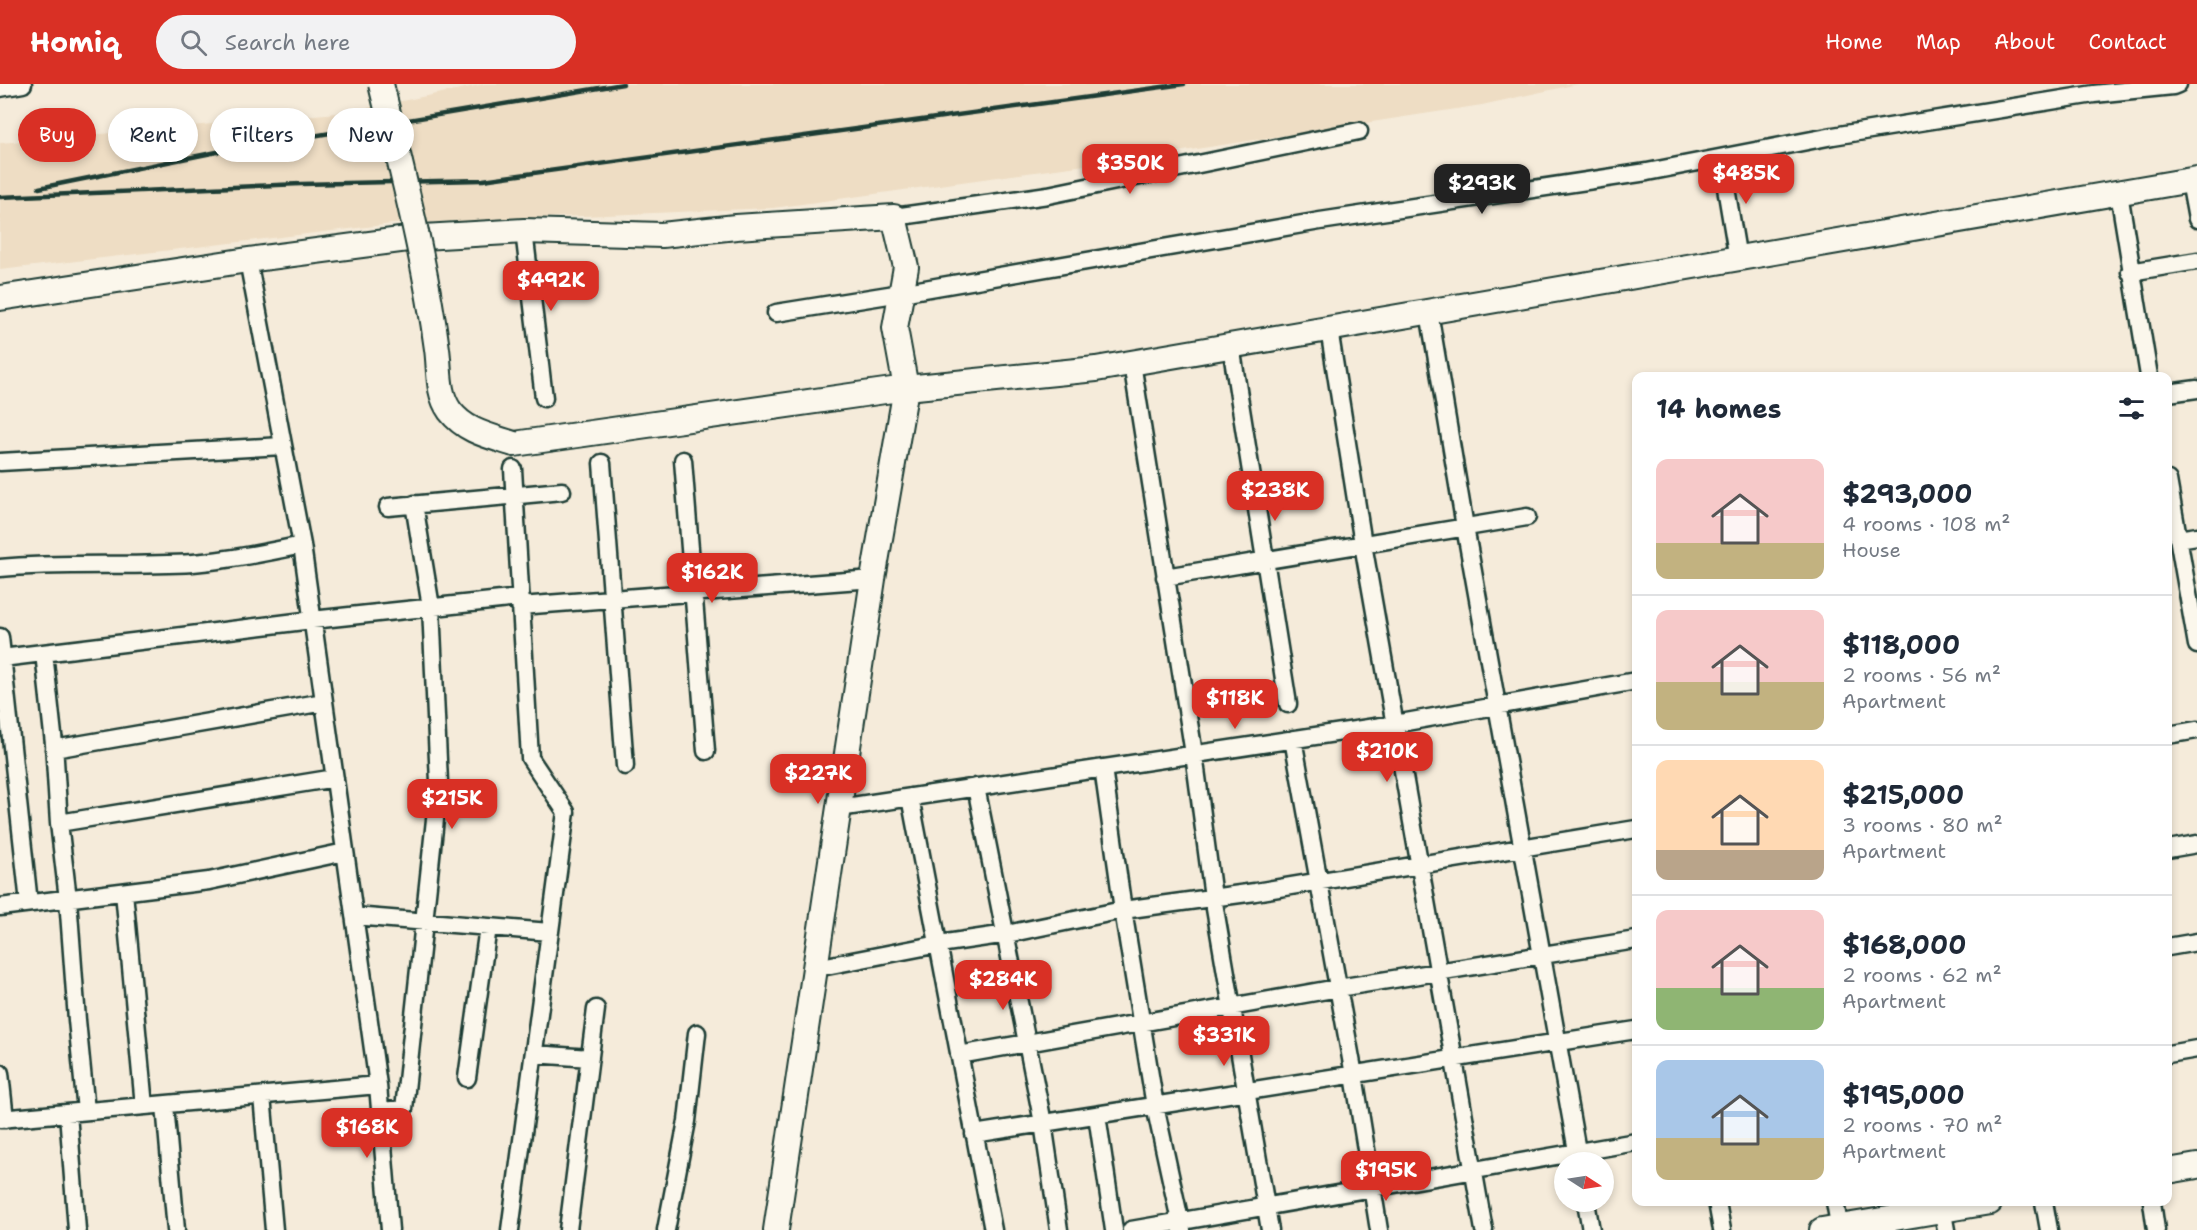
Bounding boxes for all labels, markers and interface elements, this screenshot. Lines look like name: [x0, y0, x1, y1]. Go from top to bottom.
search box: [156, 15, 576, 69]
text: Homiq: [30, 23, 120, 61]
icon: search: [177, 26, 210, 59]
text: Search here: [225, 28, 351, 57]
text: Home: [1825, 28, 1883, 56]
text: Map: [1916, 28, 1961, 56]
text: About: [1994, 28, 2055, 56]
text: Contact: [2088, 28, 2167, 56]
chip: Buy: [18, 108, 96, 162]
chip: Rent: [108, 108, 198, 162]
chip: Filters: [210, 108, 315, 162]
chip: New: [327, 108, 414, 162]
pin: $350K: [1088, 144, 1172, 195]
text: $350K: [1096, 150, 1164, 176]
pin: $485K: [1704, 154, 1788, 205]
text: $485K: [1712, 160, 1780, 186]
pin: $293K: [1440, 164, 1524, 215]
text: $293K: [1448, 170, 1516, 196]
pin: $492K: [509, 261, 593, 312]
text: $492K: [517, 267, 585, 293]
text: 14 homes: [1656, 391, 1782, 426]
icon: filters: [2115, 392, 2148, 425]
pin: $238K: [1233, 471, 1317, 522]
text: $293,000: [1842, 476, 1973, 511]
text: $238K: [1241, 477, 1309, 503]
icon: home: [1704, 483, 1776, 555]
text: 4 rooms · 108 m²: [1842, 511, 2011, 537]
text: House: [1842, 537, 1901, 563]
pin: $162K: [670, 553, 754, 604]
text: $162K: [681, 559, 743, 585]
text: $118,000: [1842, 627, 1960, 662]
icon: home: [1704, 634, 1776, 706]
text: 2 rooms · 56 m²: [1842, 662, 2001, 688]
pin: $118K: [1193, 679, 1277, 730]
text: $118K: [1206, 685, 1264, 711]
text: Apartment: [1842, 688, 1946, 714]
pin: $210K: [1345, 732, 1429, 783]
text: $210K: [1356, 738, 1418, 764]
pin: $227K: [776, 754, 860, 805]
text: $227K: [784, 760, 852, 786]
text: $215,000: [1842, 777, 1964, 812]
pin: $215K: [410, 779, 494, 830]
icon: home: [1704, 784, 1776, 856]
text: $215K: [421, 785, 483, 811]
text: 3 rooms · 80 m²: [1842, 812, 2003, 838]
text: Apartment: [1842, 838, 1946, 864]
text: $168,000: [1842, 927, 1966, 962]
icon: home: [1704, 934, 1776, 1006]
pin: $284K: [961, 960, 1045, 1011]
text: 2 rooms · 62 m²: [1842, 962, 2002, 988]
text: $284K: [969, 966, 1037, 992]
text: Apartment: [1842, 988, 1946, 1014]
pin: $331K: [1182, 1016, 1266, 1067]
text: $331K: [1193, 1022, 1256, 1048]
text: $195,000: [1842, 1077, 1965, 1112]
icon: home: [1704, 1084, 1776, 1156]
pin: $168K: [325, 1108, 409, 1159]
text: 2 rooms · 70 m²: [1842, 1112, 2003, 1138]
text: $168K: [335, 1114, 399, 1140]
text: Apartment: [1842, 1138, 1946, 1164]
pin: $195K: [1344, 1151, 1428, 1202]
north arrow: [1554, 1152, 1614, 1212]
map controls: [1554, 1152, 1614, 1212]
text: $195K: [1355, 1157, 1417, 1183]

